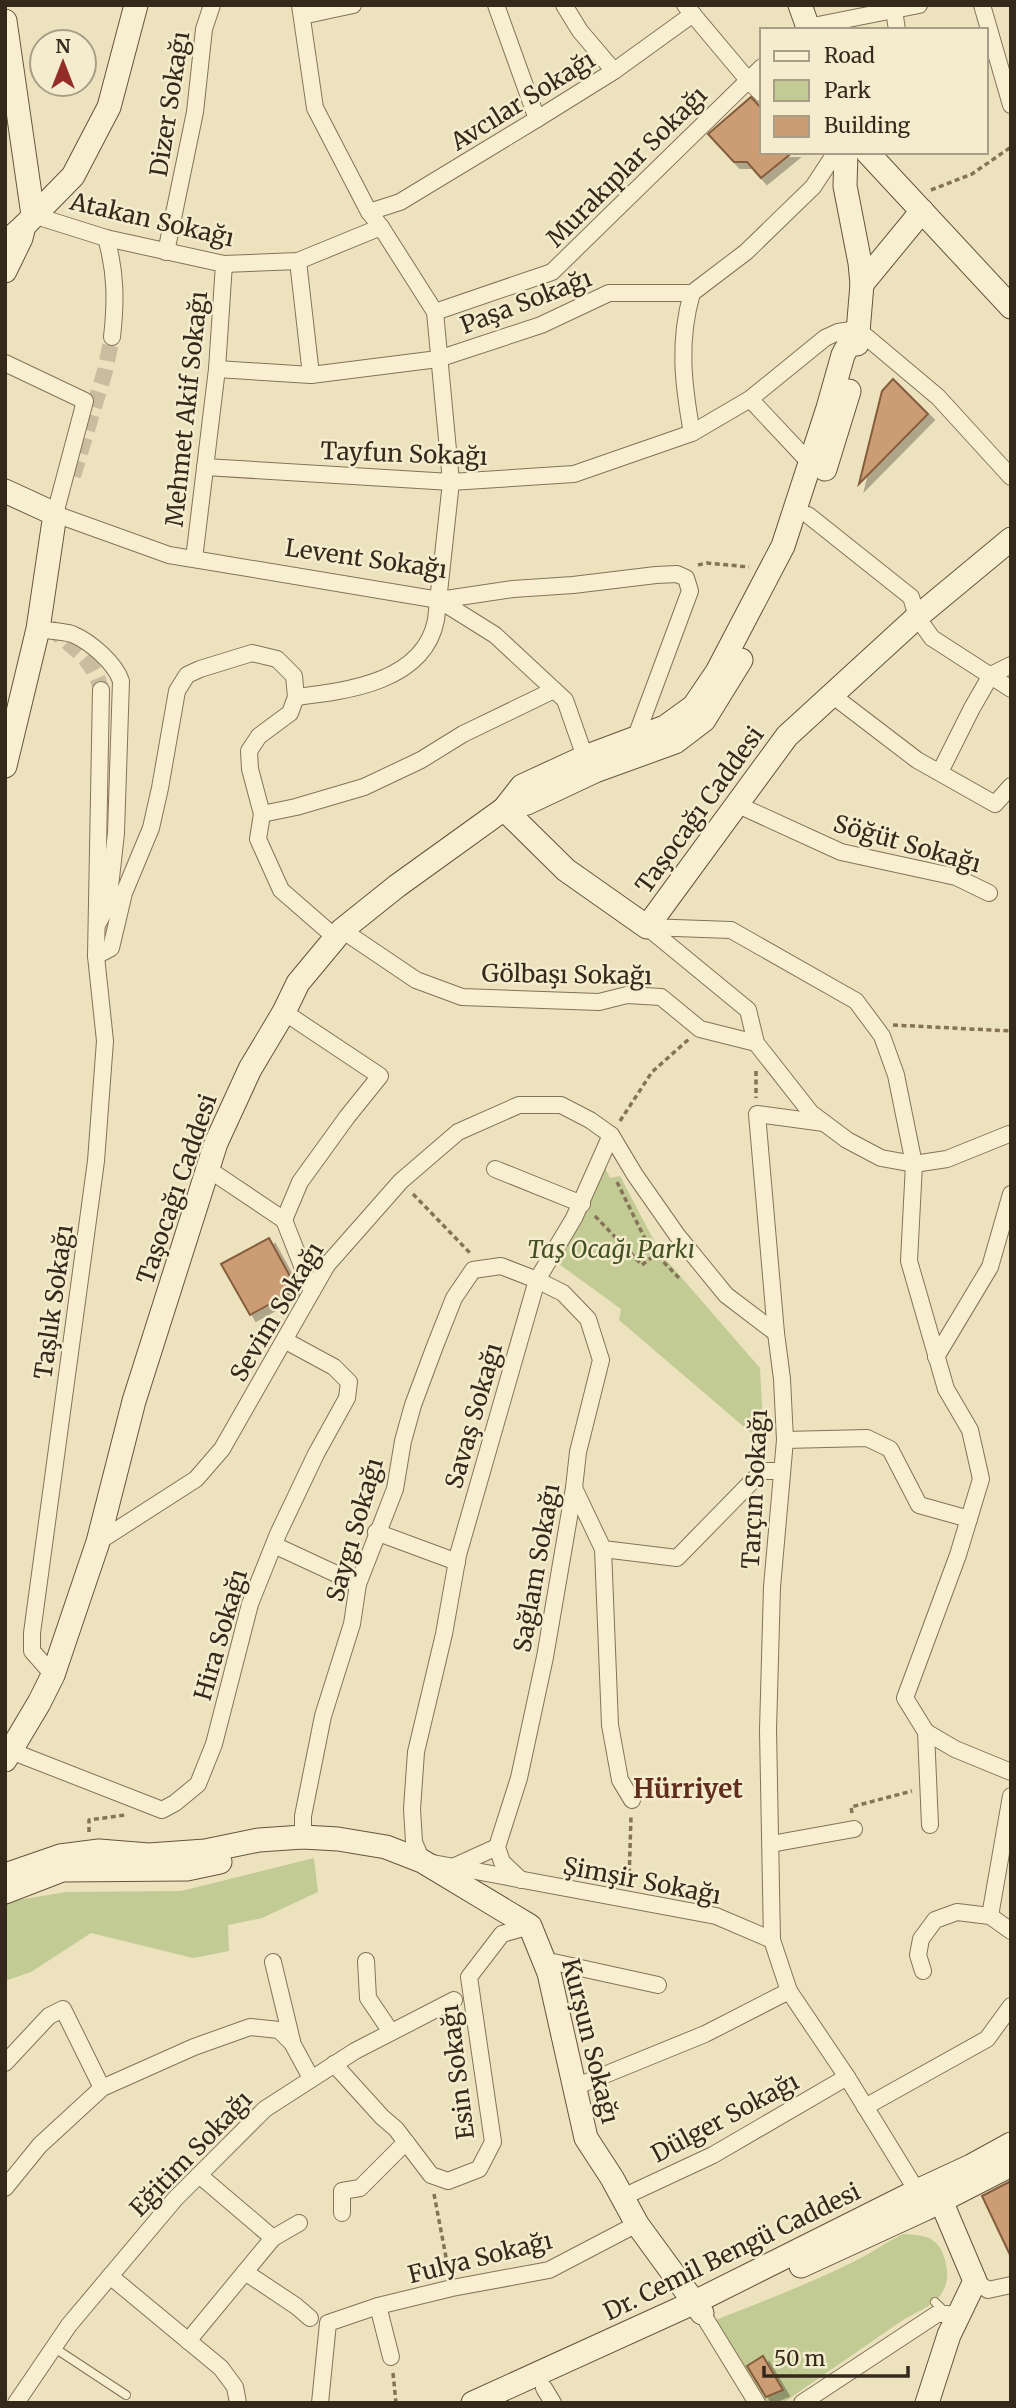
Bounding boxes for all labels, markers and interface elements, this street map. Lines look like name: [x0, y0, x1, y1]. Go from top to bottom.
north arrow: [28, 28, 98, 98]
legend: [760, 28, 988, 154]
street label: Dizer Sokağı: [143, 29, 196, 179]
text: N: [55, 34, 71, 58]
text: Road: [824, 42, 875, 69]
street label: Avcılar Sokağı: [444, 44, 601, 158]
text: Park: [824, 77, 871, 104]
street label: Murakıplar Sokağı: [540, 80, 714, 253]
text: Building: [824, 112, 911, 139]
street label: Atakan Sokağı: [66, 185, 237, 253]
street label: Paşa Sokağı: [456, 262, 596, 341]
street label: Mehmet Akif Sokağı: [159, 289, 214, 528]
street label: Tayfun Sokağı: [320, 435, 488, 472]
street label: Levent Sokağı: [283, 532, 449, 585]
street label: Taşocağı Caddesi: [629, 720, 771, 899]
street label: Söğüt Sokağı: [830, 808, 985, 879]
street label: Gölbaşı Sokağı: [481, 958, 653, 991]
street label: Taşocağı Caddesi: [129, 1090, 224, 1288]
street label: Taşlık Sokağı: [27, 1222, 80, 1381]
park label: Taş Ocağı Parkı: [527, 1234, 695, 1265]
street label: Sevim Sokağı: [223, 1236, 330, 1387]
street label: Savaş Sokağı: [438, 1339, 509, 1492]
street label: Tarçın Sokağı: [735, 1408, 774, 1570]
street label: Saygı Sokağı: [319, 1454, 390, 1605]
street label: Sağlam Sokağı: [506, 1481, 567, 1655]
street label: Hira Sokağı: [187, 1566, 254, 1704]
district label: Hürriyet: [633, 1772, 743, 1805]
street label: Şimşir Sokağı: [561, 1850, 724, 1911]
street label: Kurşun Sokağı: [555, 1955, 626, 2127]
street label: Esin Sokağı: [434, 2003, 481, 2141]
street label: Dülger Sokağı: [646, 2066, 804, 2169]
street label: Eğitim Sokağı: [123, 2084, 259, 2223]
street label: Dr. Cemil Bengü Caddesi: [598, 2176, 866, 2327]
street label: Fulya Sokağı: [405, 2225, 555, 2290]
scale bar: [764, 2334, 908, 2378]
text: 50 m: [774, 2345, 825, 2372]

